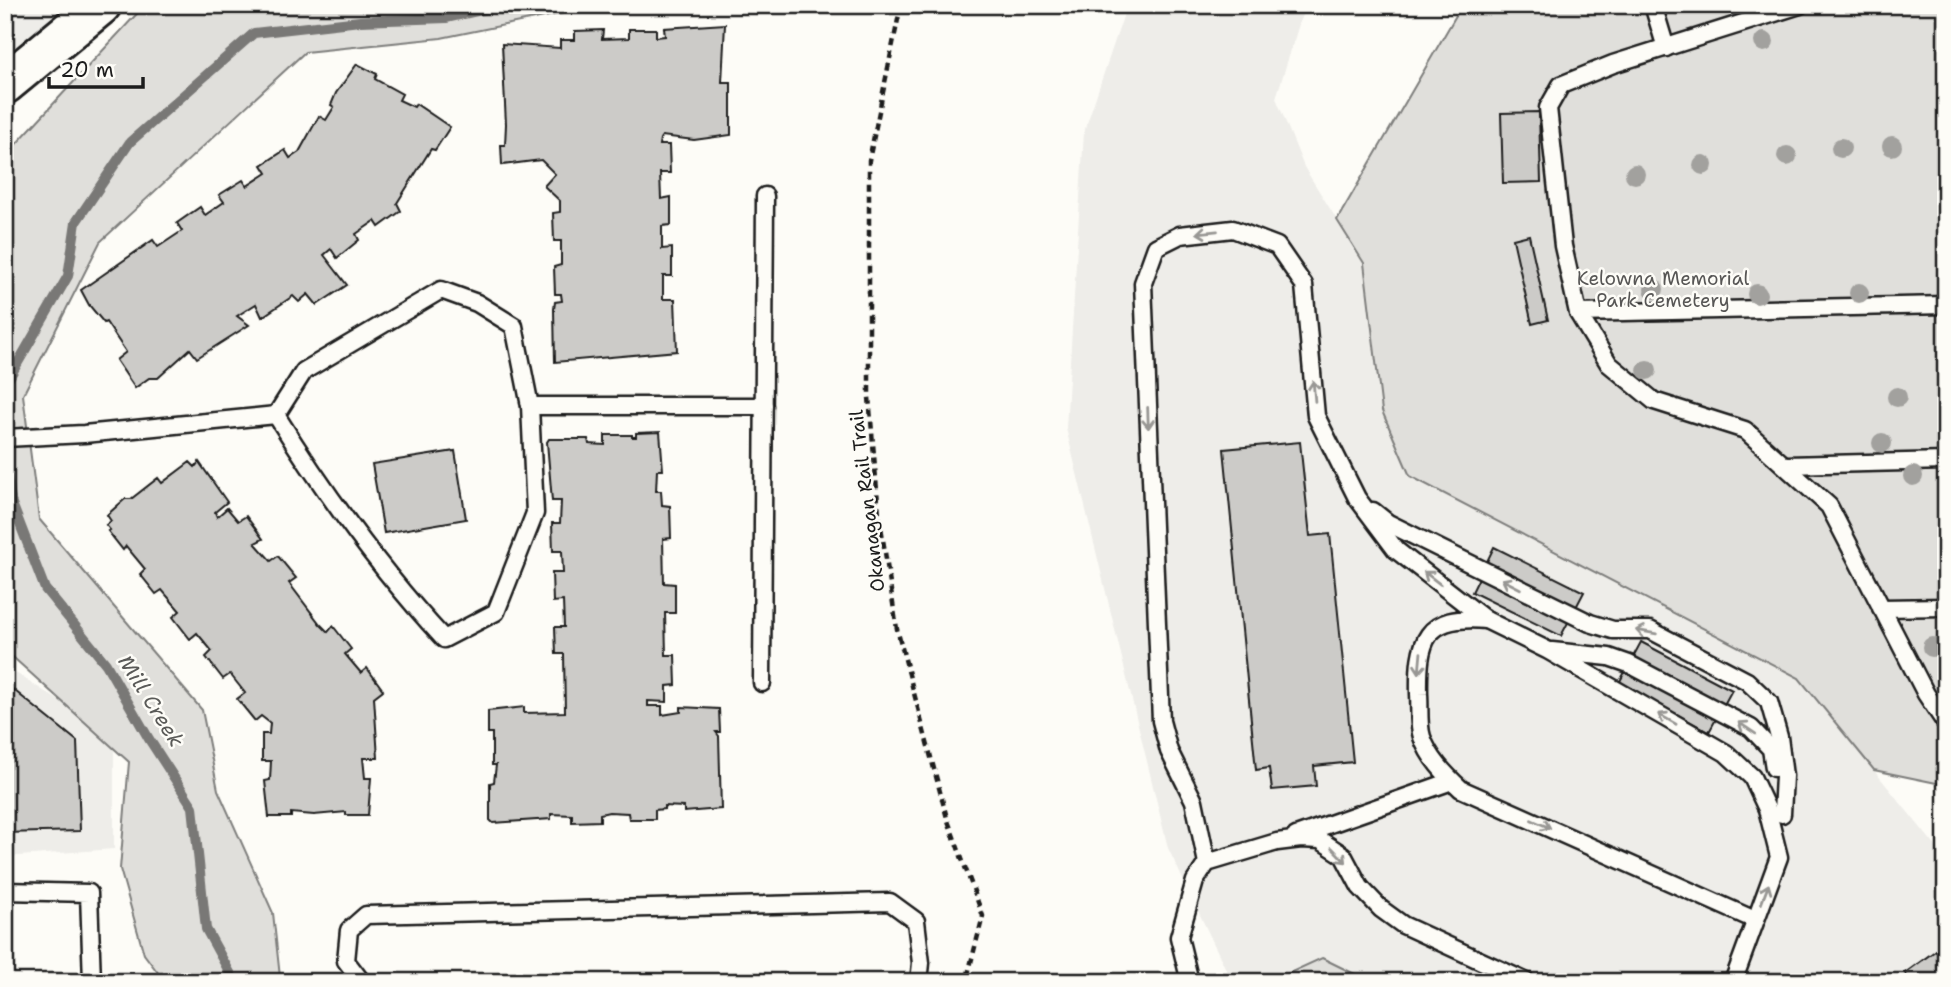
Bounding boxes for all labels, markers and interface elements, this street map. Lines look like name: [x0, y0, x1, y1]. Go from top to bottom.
scale bar: [49, 46, 144, 90]
text: 20 m: [60, 56, 114, 84]
one-way arrow: [1196, 226, 1218, 239]
park label: Kelowna Memorial Park Cemetery: [1577, 266, 1749, 313]
one-way arrow: [1307, 380, 1320, 403]
one-way arrow: [1142, 407, 1155, 430]
street label: Okanagan Rail Trail: [843, 408, 891, 593]
one-way arrow: [1422, 571, 1441, 586]
one-way arrow: [1501, 576, 1522, 590]
one-way arrow: [1635, 625, 1658, 638]
water label: Mill Creek: [112, 650, 190, 752]
one-way arrow: [1413, 651, 1426, 674]
one-way arrow: [1658, 712, 1678, 726]
one-way arrow: [1738, 720, 1757, 735]
one-way arrow: [1530, 818, 1551, 831]
one-way arrow: [1330, 846, 1347, 864]
one-way arrow: [1759, 884, 1772, 906]

